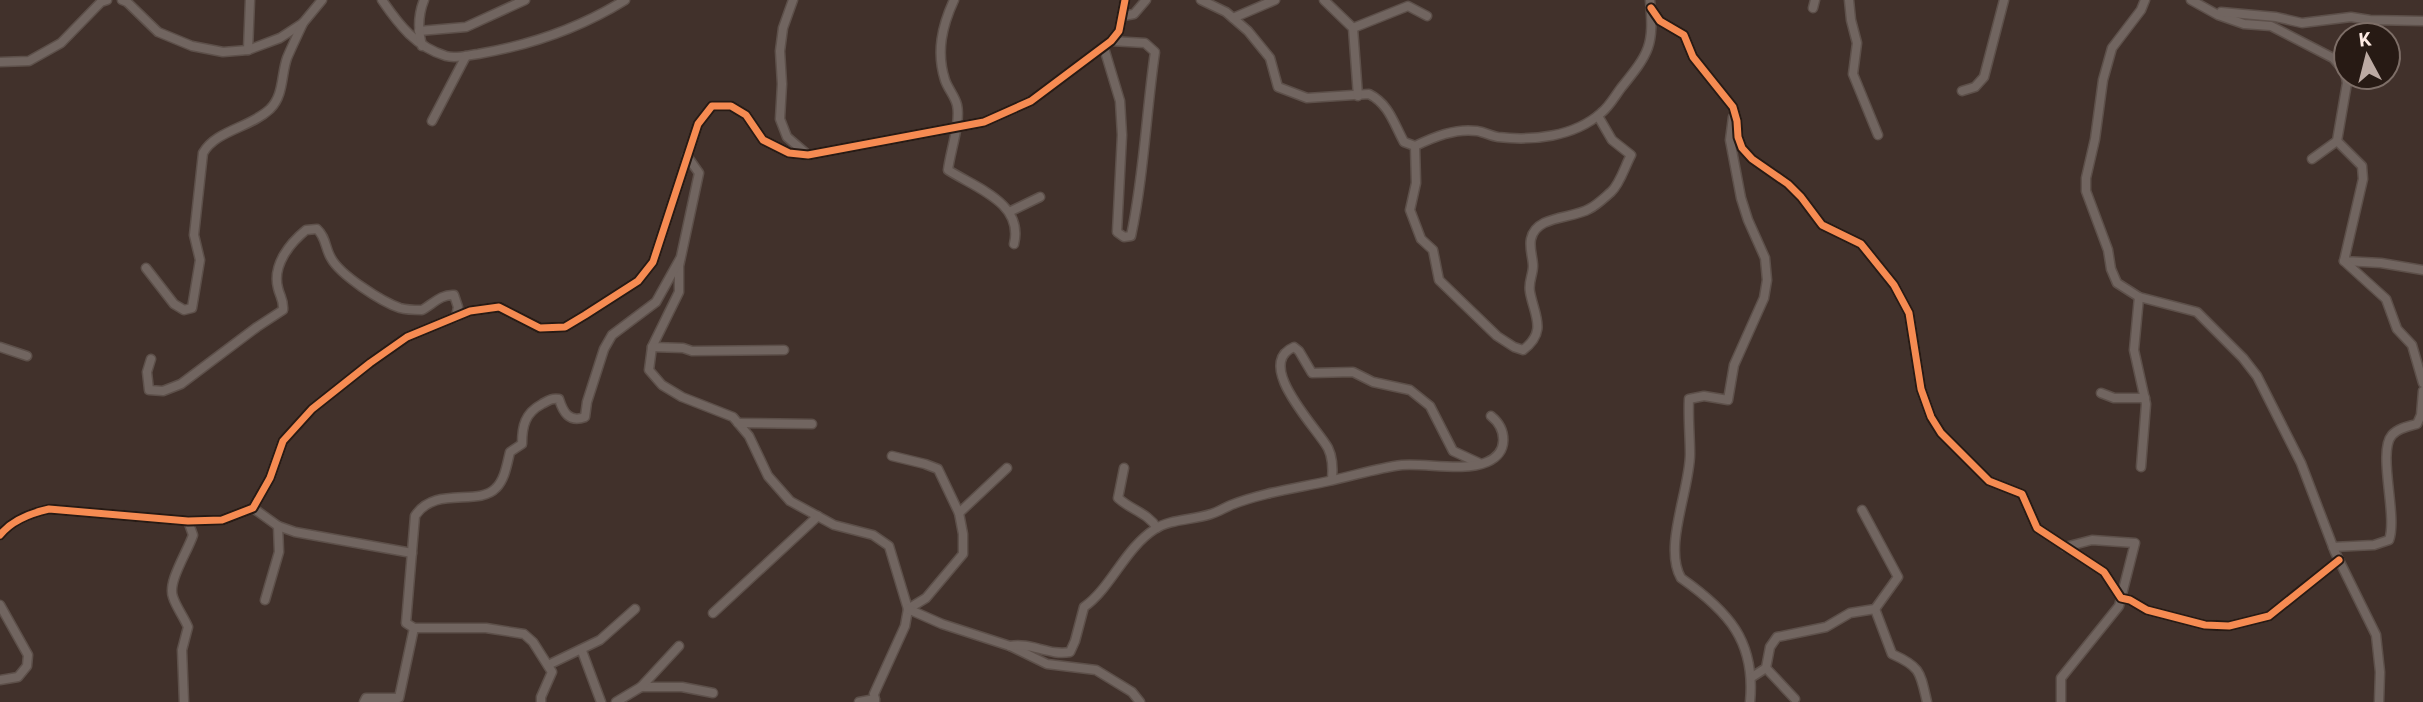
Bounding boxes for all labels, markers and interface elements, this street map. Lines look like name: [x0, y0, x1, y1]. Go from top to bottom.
north arrow: [2332, 21, 2402, 91]
text: K: [2358, 27, 2373, 52]

